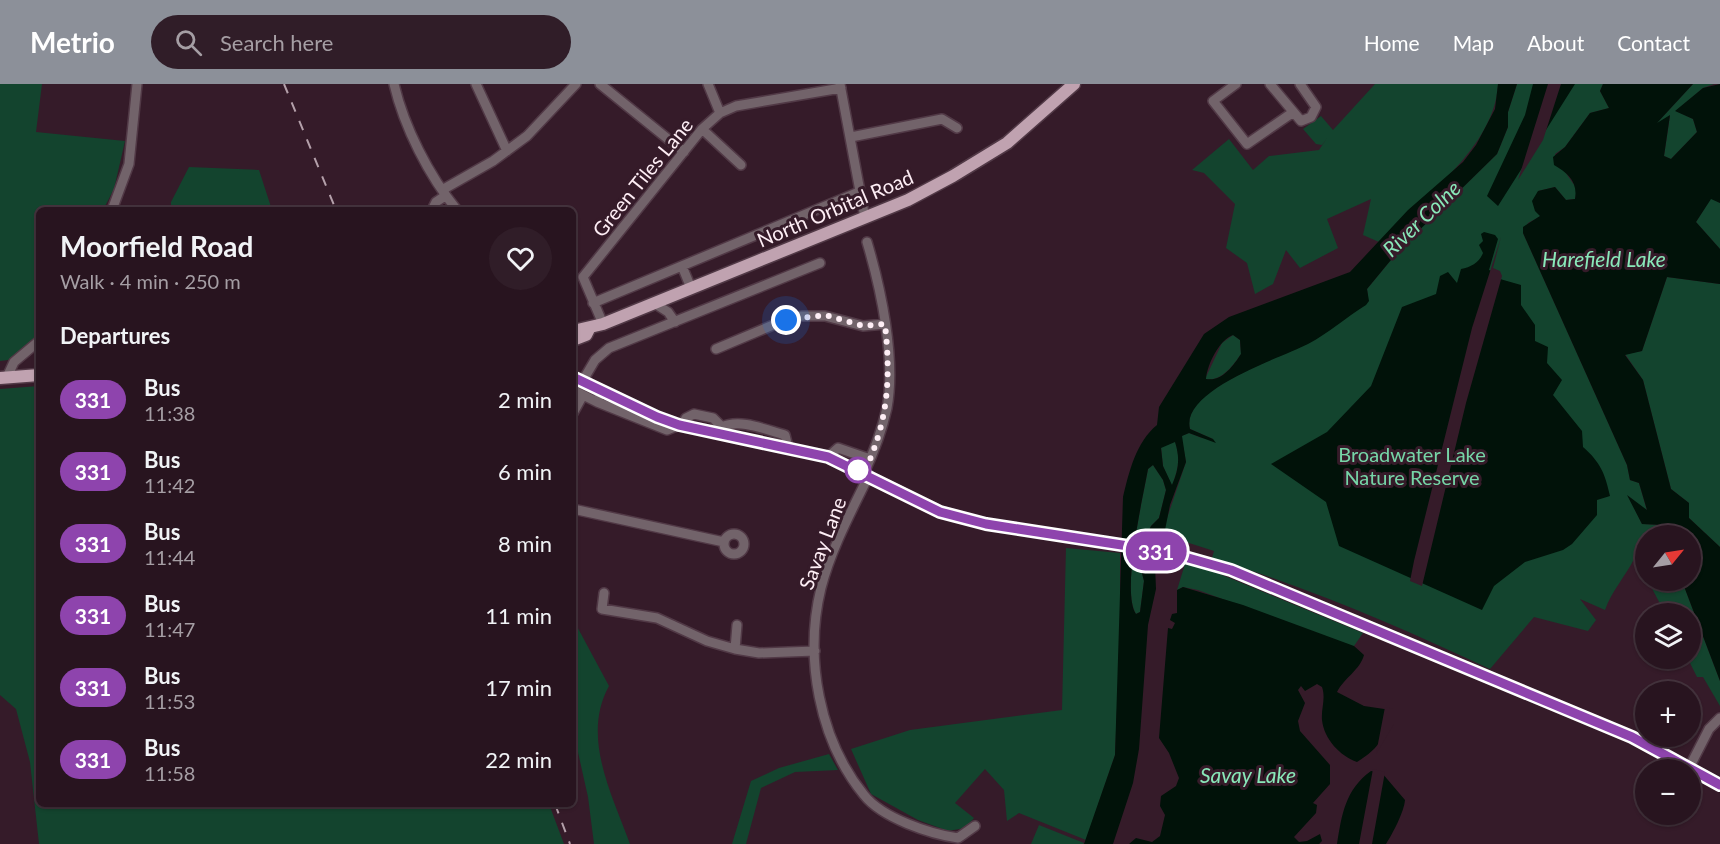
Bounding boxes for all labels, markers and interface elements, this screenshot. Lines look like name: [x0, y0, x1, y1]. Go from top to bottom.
search box: [151, 15, 571, 69]
text: Metrio: [30, 25, 115, 59]
icon: search: [172, 26, 205, 59]
text: Search here: [220, 29, 333, 56]
text: Home: [1364, 30, 1420, 55]
text: Map: [1453, 30, 1494, 55]
text: About: [1527, 30, 1584, 55]
text: Contact: [1617, 30, 1690, 55]
street label: Green Tiles Lane: [587, 113, 697, 241]
street label: North Orbital Road: [753, 164, 917, 252]
water label: River Colne: [1377, 175, 1465, 261]
button: heart: [489, 227, 552, 290]
text: Moorfield Road: [60, 229, 253, 263]
water label: Harefield Lake: [1542, 246, 1666, 271]
text: Walk · 4 min · 250 m: [60, 269, 241, 293]
your location: [771, 305, 801, 335]
text: Departures: [60, 322, 170, 349]
text: Bus: [144, 374, 180, 401]
text: 2 min: [498, 386, 552, 413]
text: 331: [75, 387, 111, 412]
text: 11:38: [144, 401, 195, 425]
park label: Broadwater Lake Nature Reserve: [1338, 442, 1486, 489]
text: Bus: [144, 446, 180, 473]
unlabelled marker: [845, 457, 871, 483]
text: 6 min: [498, 458, 552, 485]
text: 331: [75, 459, 111, 484]
text: 11:42: [144, 473, 195, 497]
street label: Savay Lane: [793, 493, 851, 593]
text: Bus: [144, 518, 180, 545]
north arrow: [1635, 525, 1701, 591]
map controls: [1635, 525, 1701, 825]
text: 8 min: [498, 530, 552, 557]
text: 331: [75, 531, 111, 556]
line badge: 331: [1122, 532, 1190, 570]
text: 331: [1138, 539, 1174, 564]
text: 11:44: [144, 545, 195, 569]
text: Bus: [144, 590, 180, 617]
text: 11 min: [485, 602, 552, 629]
text: 331: [75, 603, 111, 628]
button: layers: [1635, 603, 1701, 669]
text: 11:47: [144, 617, 195, 641]
text: Bus: [144, 662, 180, 689]
text: 17 min: [485, 674, 552, 701]
text: 331: [75, 675, 111, 700]
button: +: [1635, 681, 1701, 747]
text: 11:53: [144, 689, 195, 713]
text: Bus: [144, 734, 180, 761]
text: 22 min: [485, 746, 552, 773]
text: 331: [75, 747, 111, 772]
button: −: [1635, 759, 1701, 825]
text: 11:58: [144, 761, 195, 785]
water label: Savay Lake: [1200, 762, 1296, 787]

